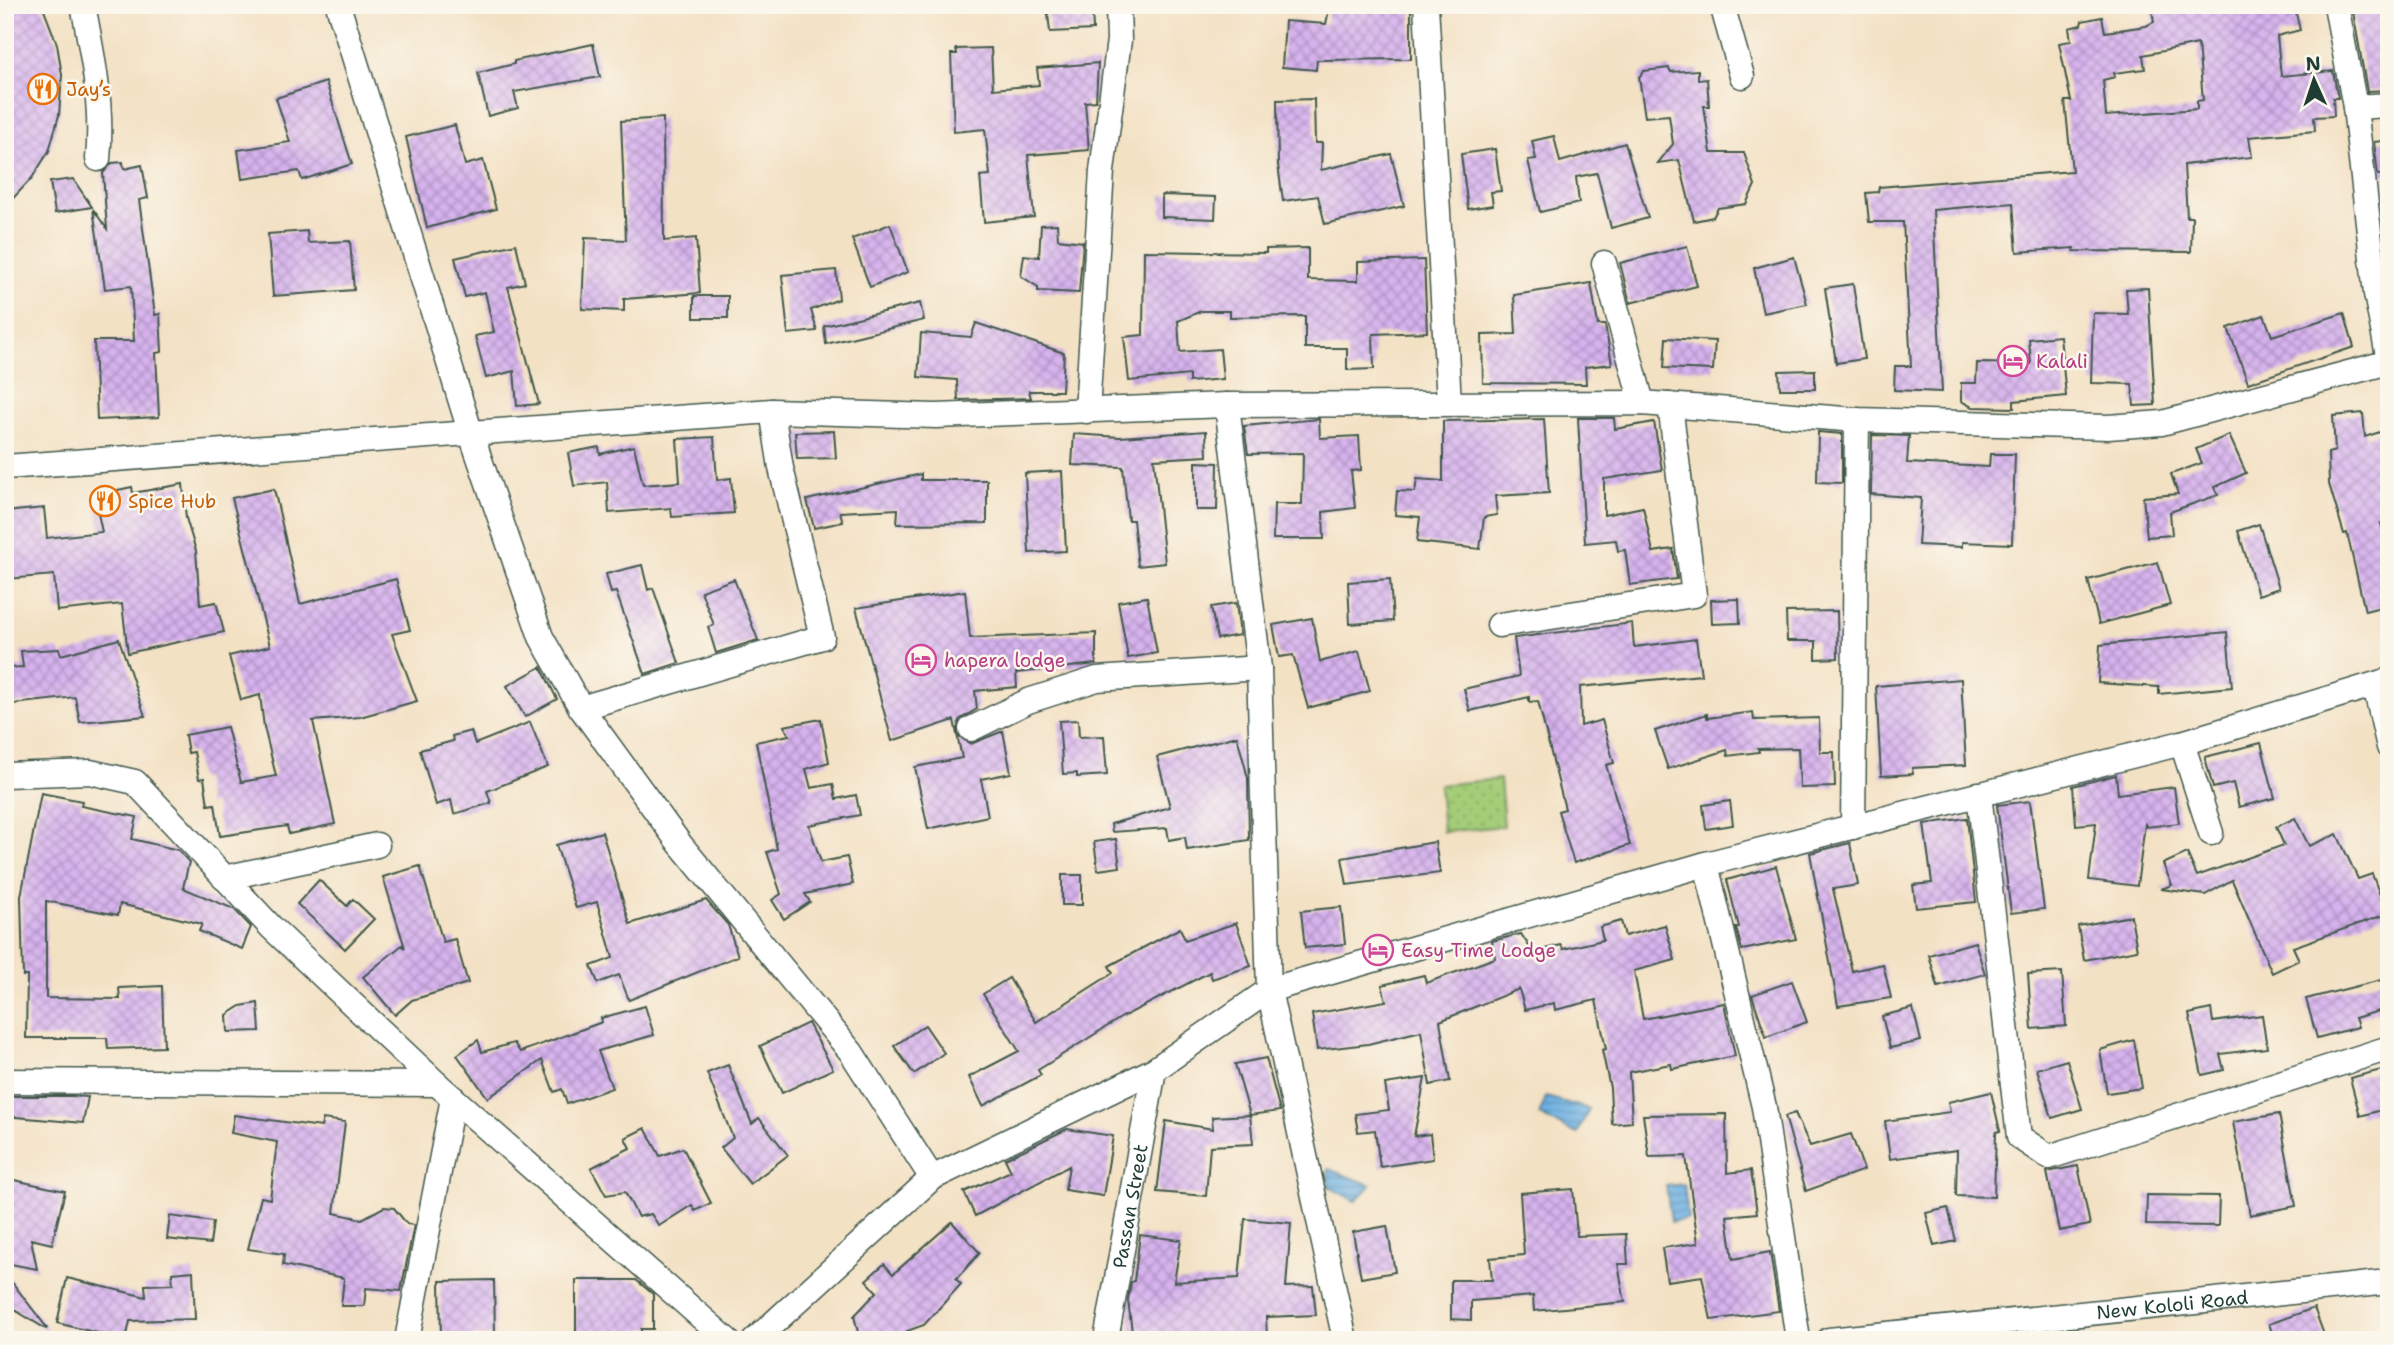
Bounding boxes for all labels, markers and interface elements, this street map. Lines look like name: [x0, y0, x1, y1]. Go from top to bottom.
north arrow: [2278, 46, 2348, 116]
text: N: [2305, 51, 2321, 76]
restaurant icon: Jay’s: [26, 72, 60, 106]
place label: Jay’s: [66, 77, 111, 102]
hotel icon: Kalali: [1996, 344, 2030, 378]
place label: Kalali: [2036, 349, 2088, 374]
restaurant icon: Spice Hub: [88, 484, 122, 518]
place label: Spice Hub: [128, 489, 216, 514]
hotel icon: hapera lodge: [904, 643, 938, 677]
place label: hapera lodge: [944, 648, 1066, 673]
hotel icon: Easy Time Lodge: [1361, 933, 1395, 967]
place label: Easy Time Lodge: [1401, 938, 1556, 963]
street label: Passan Street: [1107, 1142, 1154, 1270]
street label: New Kololi Road: [2095, 1285, 2249, 1325]

